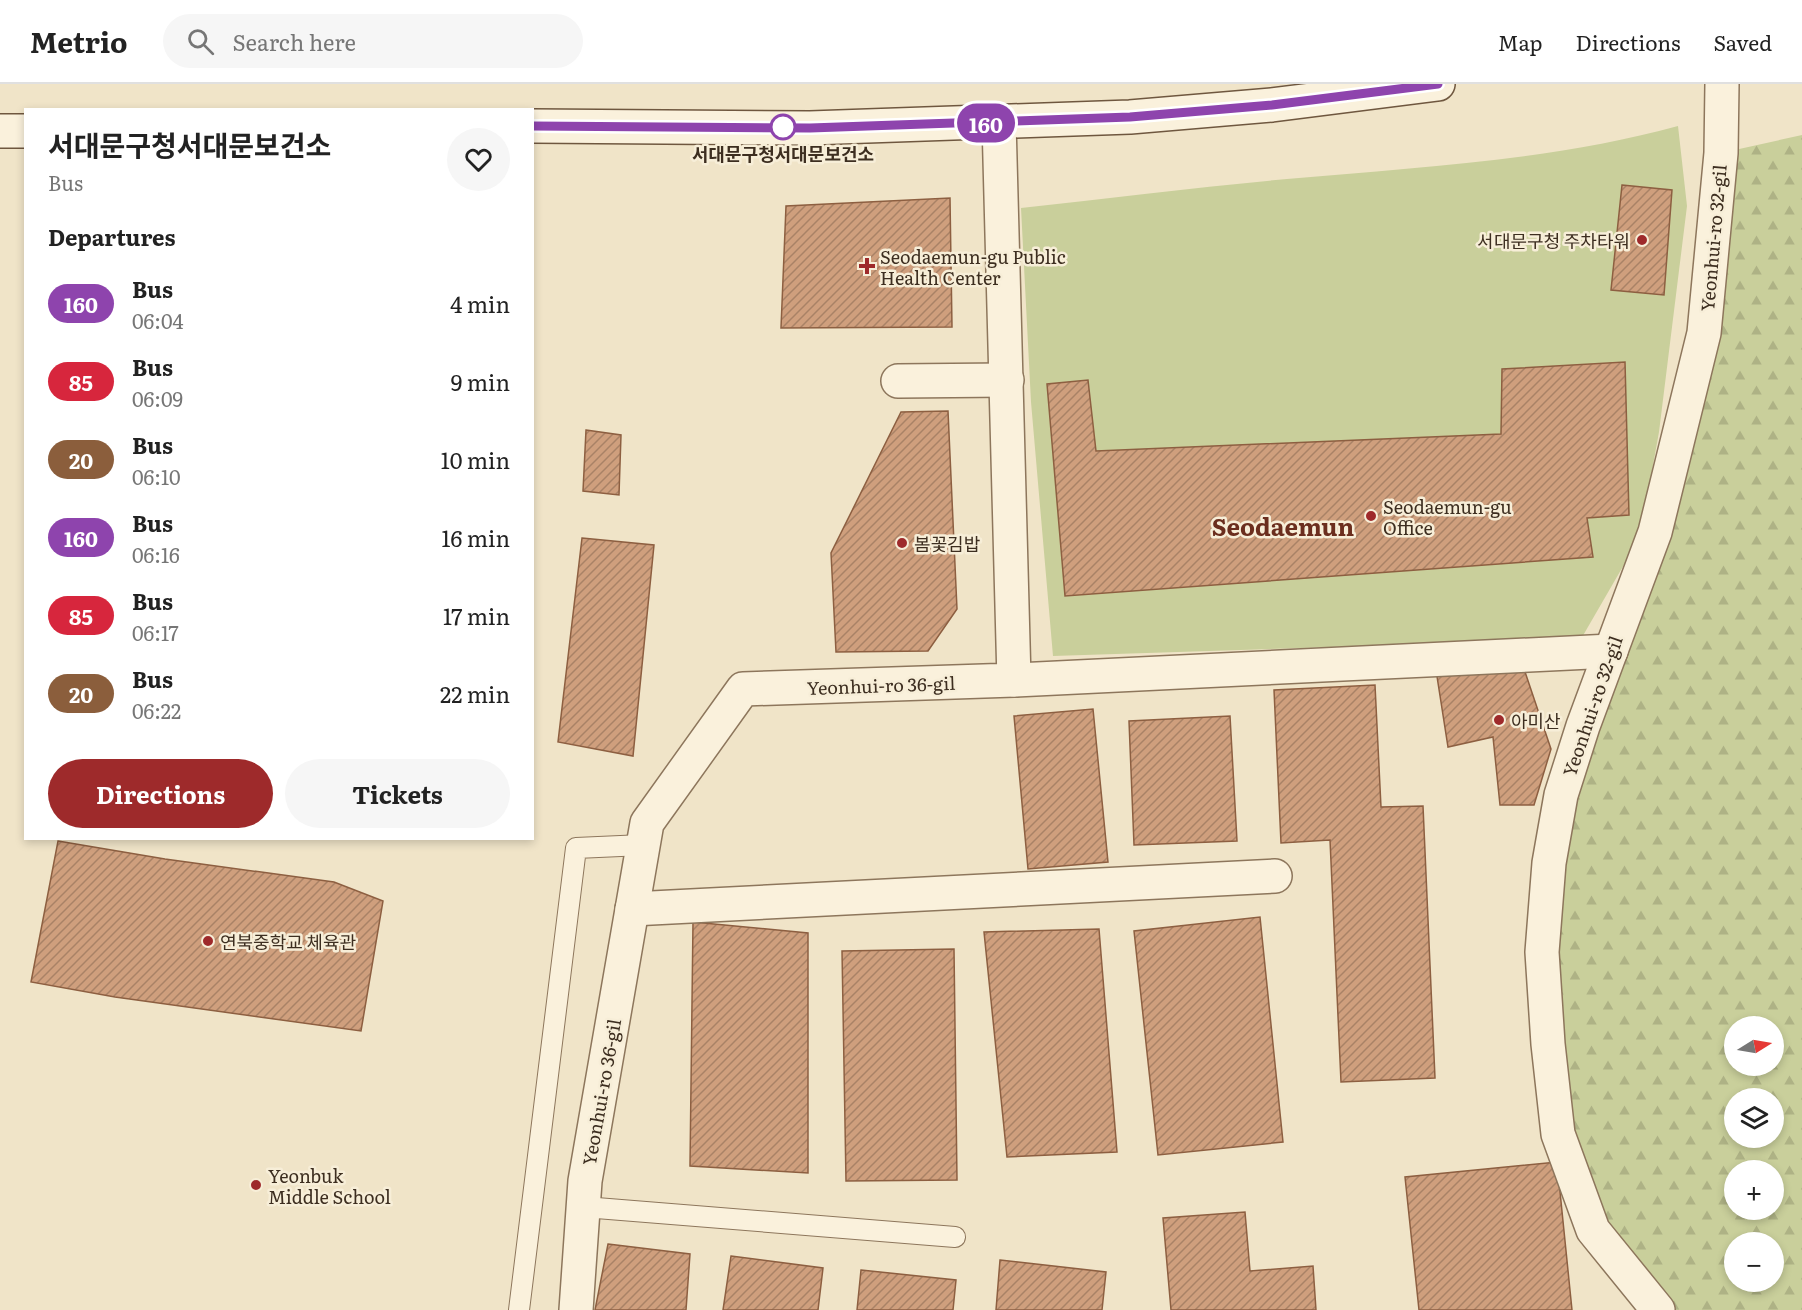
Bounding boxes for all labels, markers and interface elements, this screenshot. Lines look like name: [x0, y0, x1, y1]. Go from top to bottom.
search box: [163, 14, 583, 68]
text: Metrio: [30, 20, 127, 62]
icon: search: [184, 25, 217, 58]
text: Search here: [232, 25, 356, 58]
text: Map: [1498, 26, 1543, 57]
text: Directions: [1576, 26, 1681, 57]
text: Saved: [1714, 26, 1772, 57]
line badge: 160: [952, 104, 1020, 142]
text: 160: [969, 108, 1003, 139]
marker: 서대문구청서대문보건소: [770, 114, 796, 140]
text: 서대문구청서대문보건소: [48, 123, 331, 165]
button: heart: [447, 128, 510, 191]
place label: 서대문구청서대문보건소: [692, 140, 874, 167]
street label: Yeonhui-ro 32-gil: [1693, 163, 1733, 313]
text: Bus: [48, 167, 83, 197]
text: Departures: [48, 220, 175, 253]
place label: 서대문구청 주차타워: [1477, 227, 1630, 254]
marker: 서대문구청 주차타워: [1635, 233, 1649, 247]
place label: Seodaemun-gu Public Health Center: [880, 243, 1066, 291]
marker: Seodaemun-gu Public Health Center: [858, 257, 876, 275]
text: Bus: [132, 272, 173, 305]
text: 4 min: [450, 287, 510, 320]
text: 160: [64, 288, 98, 319]
text: 06:04: [132, 305, 184, 335]
text: Bus: [132, 350, 173, 383]
text: 9 min: [451, 365, 510, 398]
text: 85: [69, 366, 93, 397]
text: 06:09: [132, 383, 183, 413]
text: Bus: [132, 428, 173, 461]
text: 10 min: [441, 443, 510, 476]
text: 20: [69, 444, 93, 475]
text: 06:10: [132, 461, 181, 491]
place label: Seodaemun-gu Office: [1383, 493, 1512, 541]
text: Bus: [132, 506, 173, 539]
district label: Seodaemun: [1212, 508, 1355, 543]
marker: Seodaemun-gu Office: [1364, 509, 1378, 523]
text: 16 min: [442, 521, 510, 554]
text: 160: [64, 522, 98, 553]
place label: 봄꽃김밥: [914, 530, 980, 557]
marker: 봄꽃김밥: [895, 536, 909, 550]
text: 06:16: [132, 539, 180, 569]
text: Bus: [132, 584, 173, 617]
text: 17 min: [443, 599, 510, 632]
text: 85: [69, 600, 93, 631]
text: 06:17: [132, 617, 179, 647]
street label: Yeonhui-ro 32-gil: [1555, 632, 1629, 780]
text: Bus: [132, 662, 173, 695]
street label: Yeonhui-ro 36-gil: [806, 669, 956, 701]
text: 22 min: [440, 677, 510, 710]
text: 20: [69, 678, 93, 709]
text: 06:22: [132, 695, 181, 725]
place label: 아미산: [1511, 707, 1561, 734]
marker: 아미산: [1492, 713, 1506, 727]
button: Directions: [48, 759, 273, 828]
button: Tickets: [285, 759, 510, 828]
place label: 연북중학교 체육관: [220, 928, 357, 955]
marker: 연북중학교 체육관: [201, 934, 215, 948]
north arrow: [1724, 1016, 1784, 1076]
map controls: [1724, 1016, 1784, 1292]
street label: Yeonhui-ro 36-gil: [575, 1017, 627, 1167]
button: layers: [1724, 1088, 1784, 1148]
button: +: [1724, 1160, 1784, 1220]
place label: Yeonbuk Middle School: [268, 1162, 391, 1210]
marker: Yeonbuk Middle School: [249, 1178, 263, 1192]
button: −: [1724, 1232, 1784, 1292]

